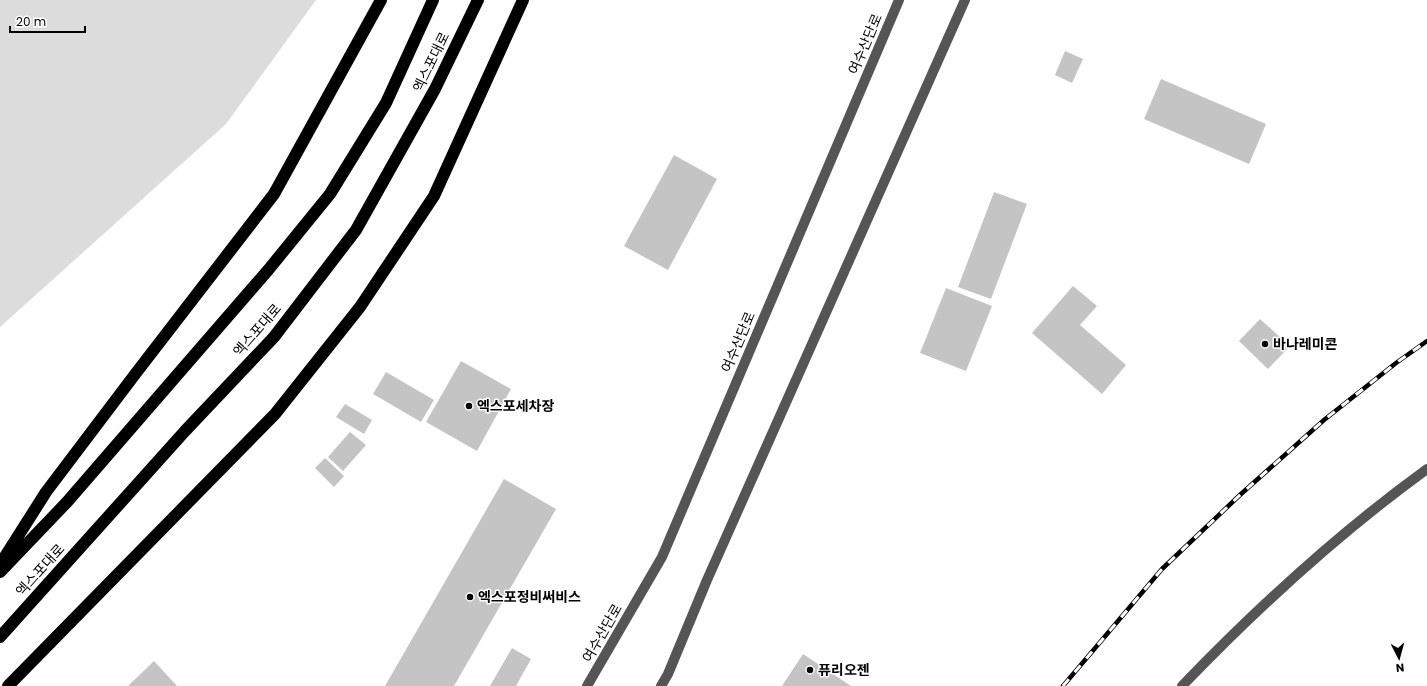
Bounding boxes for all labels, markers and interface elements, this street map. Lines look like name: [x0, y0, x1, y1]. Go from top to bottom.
scale bar: [10, 8, 85, 34]
street label: 여수산단로: [843, 10, 887, 78]
text: 20 m: [16, 13, 46, 30]
street label: 엑스포대로: [408, 29, 454, 95]
street label: 엑스포대로: [228, 299, 286, 361]
street label: 여수산단로: [716, 308, 760, 376]
place label: 바나레미콘: [1273, 334, 1338, 354]
marker: 바나레미콘: [1260, 339, 1270, 349]
place label: 엑스포세차장: [477, 396, 554, 416]
marker: 엑스포세차장: [464, 401, 474, 411]
street label: 엑스포대로: [11, 539, 69, 601]
place label: 엑스포정비써비스: [478, 587, 581, 607]
marker: 엑스포정비써비스: [465, 592, 475, 602]
street label: 여수산단로: [577, 600, 627, 666]
north arrow: [1379, 638, 1419, 678]
place label: 퓨리오젠: [818, 660, 870, 680]
text: N: [1395, 660, 1405, 676]
marker: 퓨리오젠: [805, 665, 815, 675]

